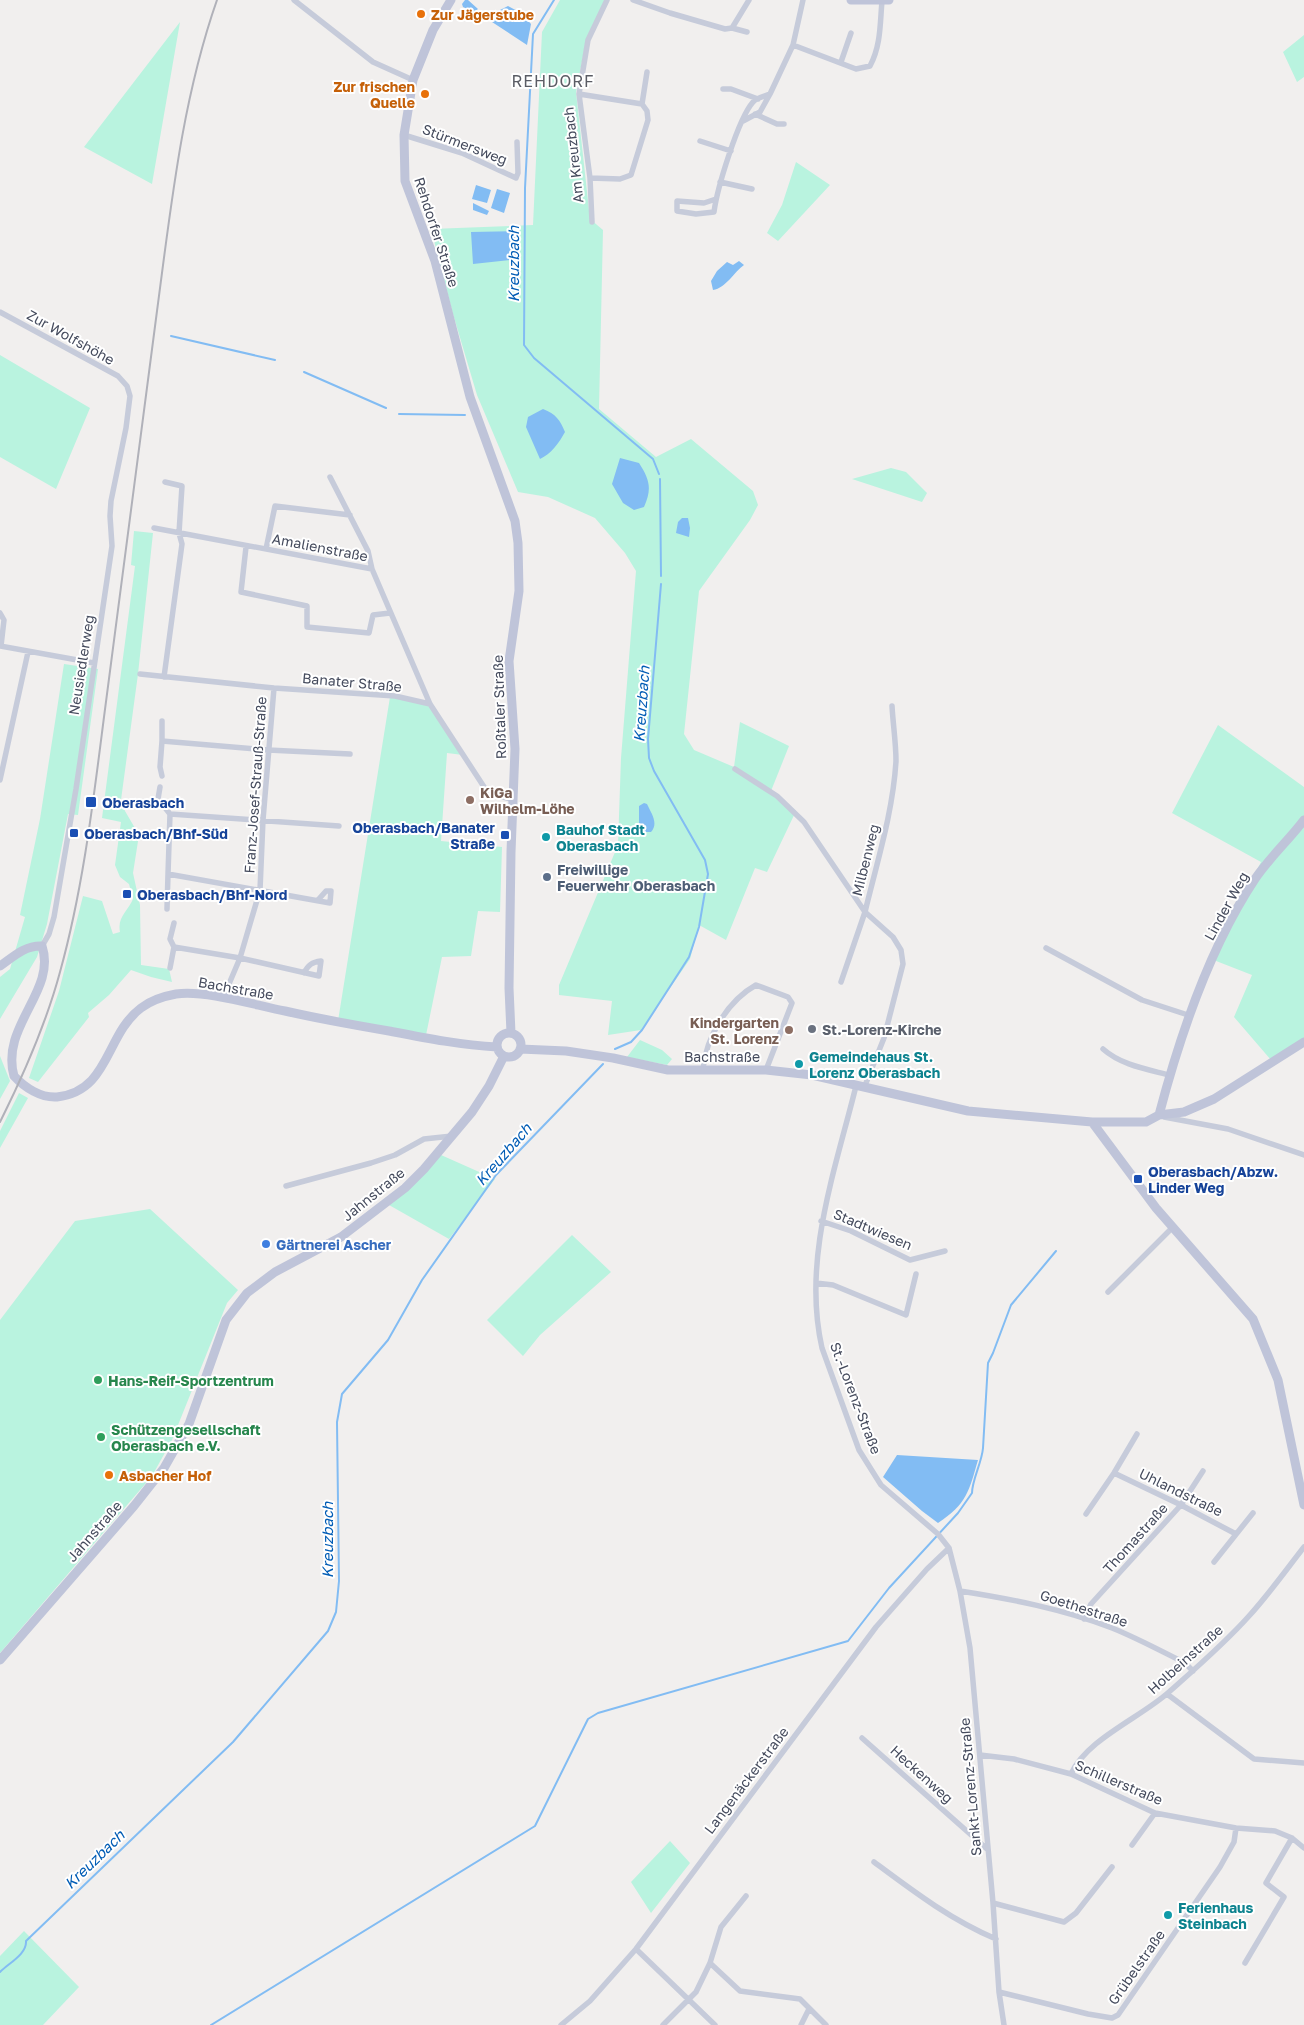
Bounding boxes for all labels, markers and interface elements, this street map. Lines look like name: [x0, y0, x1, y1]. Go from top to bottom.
place label: Zur Jägerstube: [431, 6, 534, 23]
marker: Zur Jägerstube: [415, 8, 427, 20]
district label: REHDORF: [511, 71, 595, 91]
place label: Zur frischen Quelle: [333, 78, 415, 111]
marker: Zur frischen Quelle: [419, 88, 431, 100]
street label: Am Kreuzbach: [559, 106, 587, 204]
street label: Stürmersweg: [420, 120, 510, 168]
street label: Rehdorfer Straße: [411, 175, 463, 289]
water label: Kreuzbach: [504, 225, 522, 302]
street label: Zur Wolfshöhe: [24, 306, 118, 368]
street label: Amalienstraße: [271, 529, 369, 565]
street label: Neusiedlerweg: [65, 614, 97, 716]
street label: Roßtaler Straße: [489, 655, 509, 759]
water label: Kreuzbach: [629, 664, 653, 743]
street label: Banater Straße: [301, 669, 403, 695]
street label: Franz-Josef-Strauß-Straße: [240, 696, 270, 874]
place label: KiGa Wilhelm-Löhe: [480, 784, 575, 817]
place label: Oberasbach: [102, 794, 184, 811]
marker: KiGa Wilhelm-Löhe: [464, 794, 476, 806]
marker: Oberasbach: [84, 795, 98, 809]
place label: Oberasbach/Banater Straße: [352, 819, 496, 852]
place label: Bauhof Stadt Oberasbach: [556, 821, 645, 854]
street label: Milbenweg: [848, 822, 882, 898]
place label: Oberasbach/Bhf-Süd: [84, 825, 228, 842]
marker: Oberasbach/Bhf-Süd: [68, 827, 80, 839]
marker: Oberasbach/Banater Straße: [499, 829, 511, 841]
marker: Bauhof Stadt Oberasbach: [540, 831, 552, 843]
place label: Freiwillige Feuerwehr Oberasbach: [557, 861, 715, 894]
street label: Linder Weg: [1200, 869, 1252, 943]
marker: Freiwillige Feuerwehr Oberasbach: [541, 871, 553, 883]
place label: Oberasbach/Bhf-Nord: [137, 886, 287, 903]
marker: Oberasbach/Bhf-Nord: [121, 888, 133, 900]
street label: Bachstraße: [197, 973, 275, 1003]
place label: Kindergarten St. Lorenz: [690, 1014, 779, 1047]
place label: St.-Lorenz-Kirche: [822, 1021, 942, 1038]
marker: St.-Lorenz-Kirche: [806, 1023, 818, 1035]
marker: Kindergarten St. Lorenz: [783, 1024, 795, 1036]
street label: Bachstraße: [684, 1048, 760, 1065]
place label: Gemeindehaus St. Lorenz Oberasbach: [809, 1048, 940, 1081]
marker: Gemeindehaus St. Lorenz Oberasbach: [793, 1058, 805, 1070]
water label: Kreuzbach: [471, 1119, 535, 1189]
place label: Oberasbach/Abzw. Linder Weg: [1148, 1163, 1278, 1196]
street label: Jahnstraße: [338, 1164, 408, 1224]
marker: Oberasbach/Abzw. Linder Weg: [1132, 1173, 1144, 1185]
street label: Stadtwiesen: [831, 1205, 915, 1253]
place label: Gärtnerei Ascher: [276, 1236, 392, 1253]
marker: Gärtnerei Ascher: [260, 1238, 272, 1250]
street label: St.-Lorenz-Straße: [827, 1340, 885, 1456]
place label: Hans-Reif-Sportzentrum: [108, 1372, 274, 1389]
marker: Hans-Reif-Sportzentrum: [92, 1374, 104, 1386]
place label: Schützengesellschaft Oberasbach e.V.: [111, 1421, 261, 1454]
marker: Schützengesellschaft Oberasbach e.V.: [95, 1431, 107, 1443]
street label: Uhlandstraße: [1136, 1464, 1226, 1520]
place label: Asbacher Hof: [119, 1467, 212, 1484]
marker: Asbacher Hof: [103, 1469, 115, 1481]
street label: Jahnstraße: [63, 1497, 125, 1565]
street label: Thomastraße: [1099, 1499, 1171, 1577]
water label: Kreuzbach: [318, 1501, 336, 1578]
street label: Goethestraße: [1038, 1586, 1130, 1630]
street label: Holbeinstraße: [1144, 1621, 1226, 1697]
street label: Sankt-Lorenz-Straße: [955, 1717, 985, 1857]
street label: Langenäckerstraße: [700, 1723, 792, 1837]
street label: Heckenweg: [887, 1741, 957, 1807]
street label: Schillerstraße: [1072, 1756, 1166, 1808]
water label: Kreuzbach: [60, 1825, 128, 1892]
place label: Ferienhaus Steinbach: [1178, 1899, 1253, 1932]
marker: Ferienhaus Steinbach: [1162, 1909, 1174, 1921]
street label: Grübelstraße: [1104, 1926, 1168, 2008]

